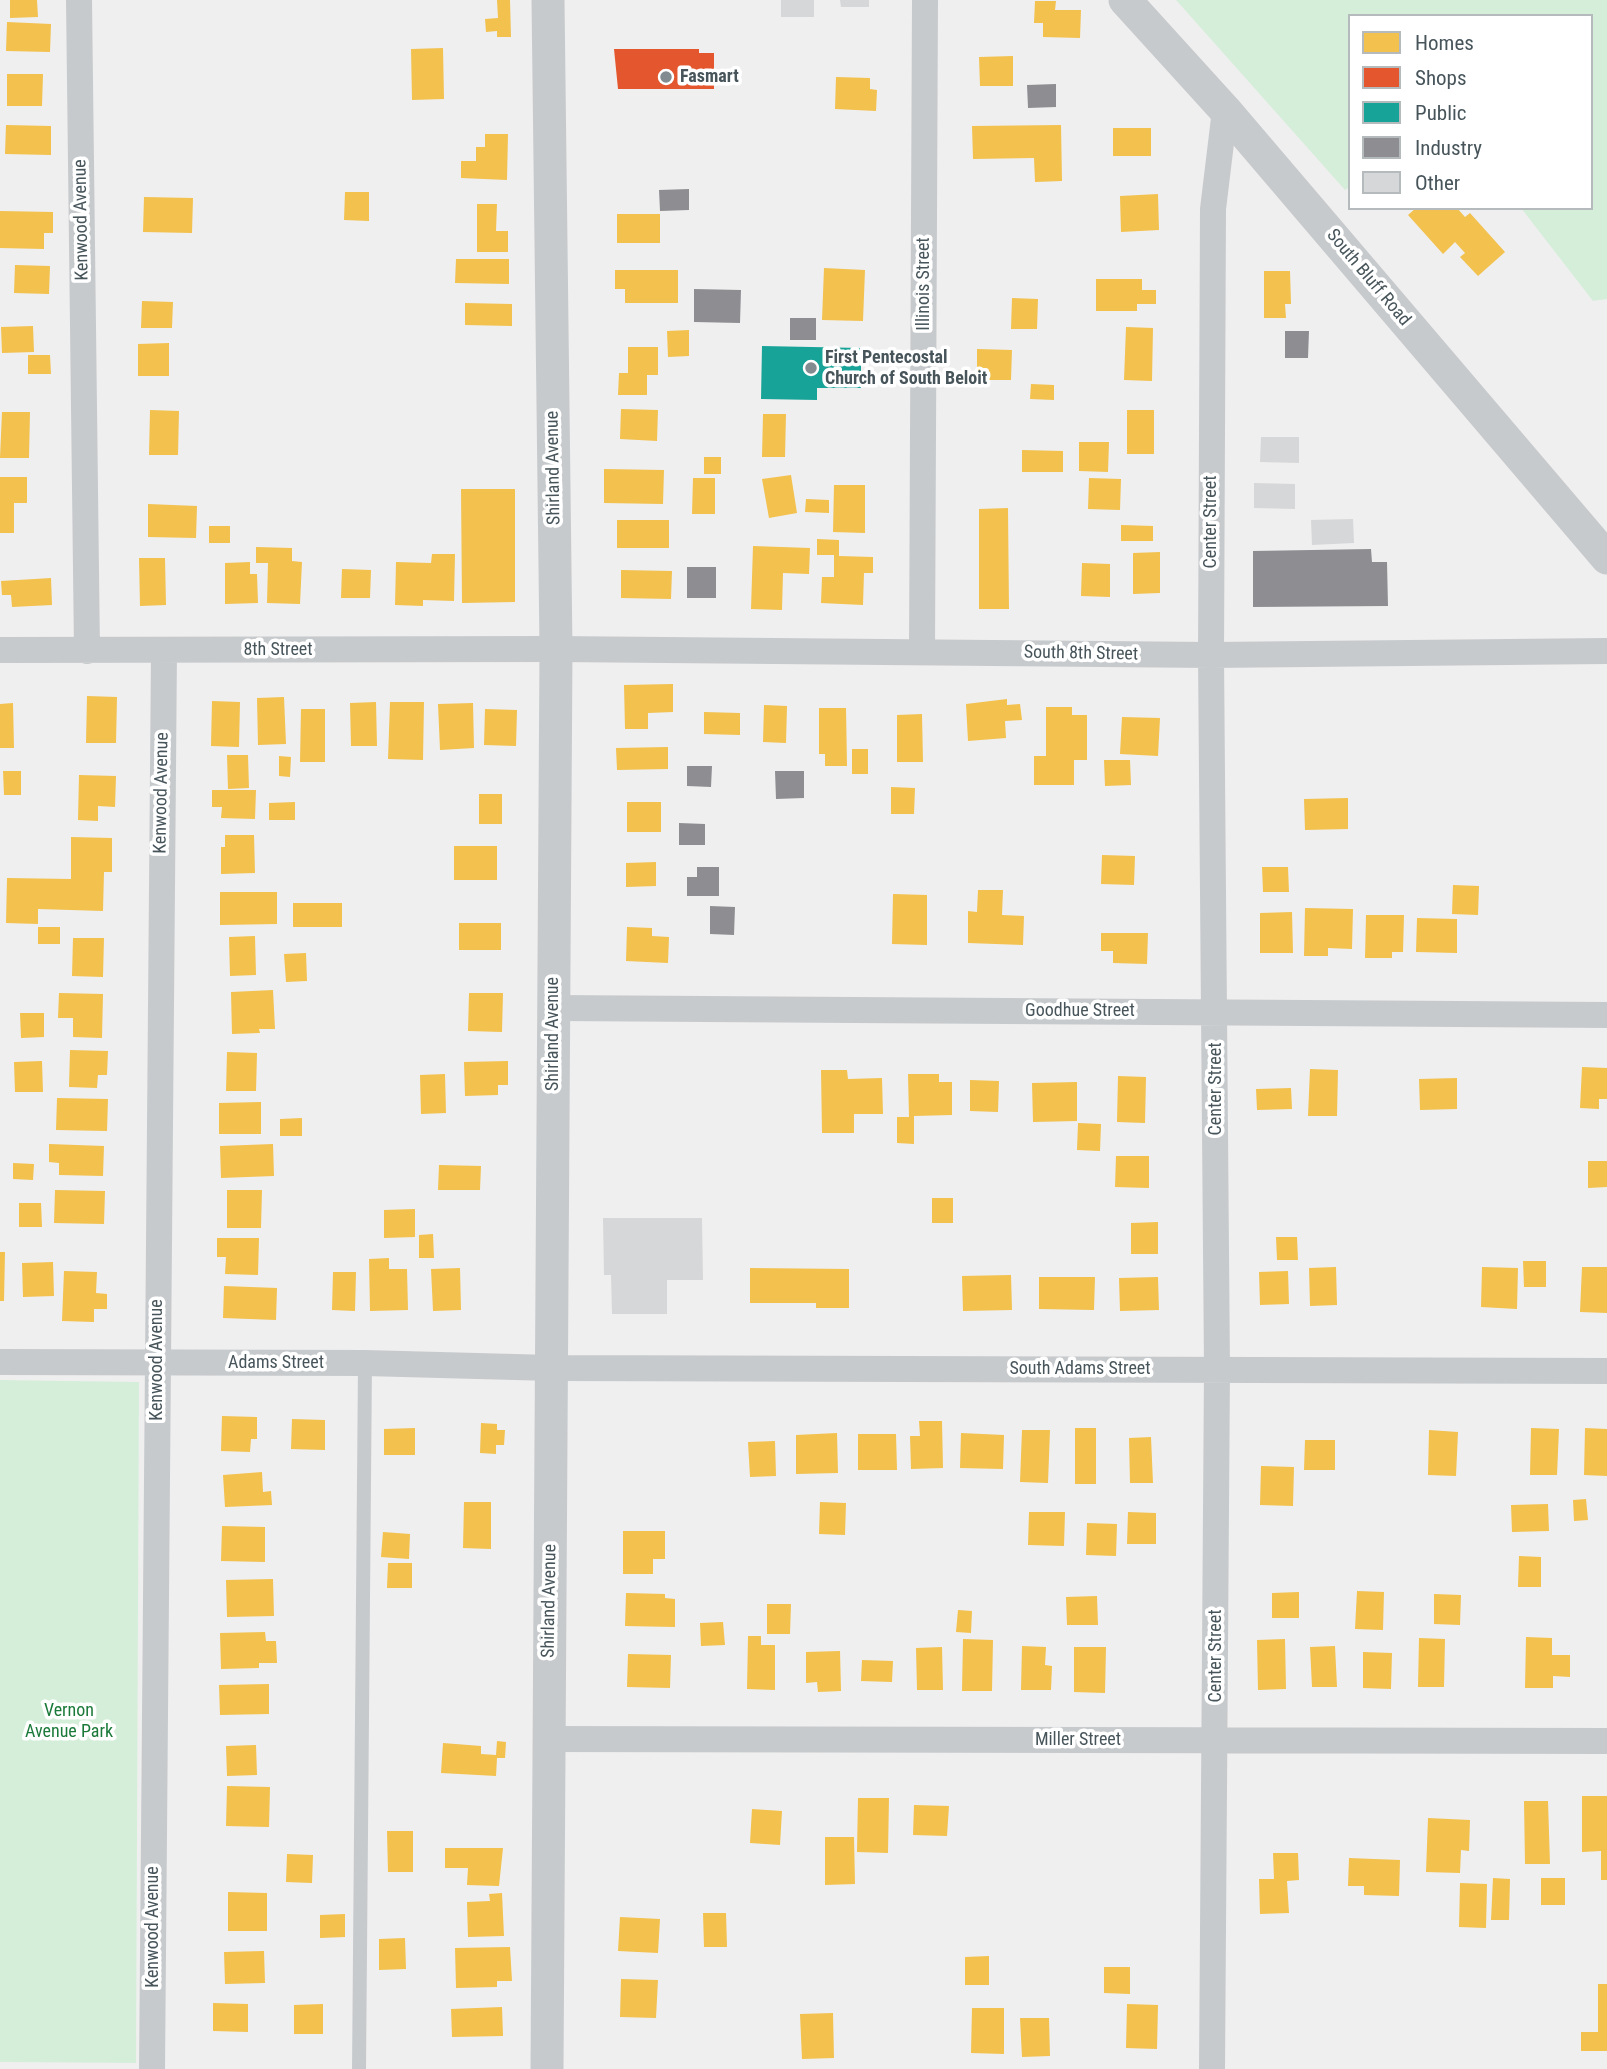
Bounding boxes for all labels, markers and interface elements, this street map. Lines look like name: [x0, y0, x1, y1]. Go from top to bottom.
legend: [1348, 14, 1593, 210]
text: Homes: [1415, 31, 1474, 55]
place label: Fasmart: [680, 66, 739, 88]
text: Shops: [1415, 66, 1467, 90]
marker: Fasmart: [658, 69, 674, 85]
text: Public: [1415, 101, 1467, 125]
text: Industry: [1415, 136, 1482, 160]
street label: Kenwood Avenue: [70, 159, 94, 281]
text: Other: [1415, 171, 1460, 195]
street label: South Bluff Road: [1321, 225, 1415, 331]
street label: Illinois Street: [913, 237, 935, 331]
place label: First Pentecostal Church of South Beloit: [825, 347, 987, 390]
marker: First Pentecostal Church of South Beloit: [803, 360, 819, 376]
street label: Shirland Avenue: [542, 411, 566, 525]
street label: Center Street: [1200, 476, 1222, 568]
street label: 8th Street: [243, 639, 313, 661]
street label: South 8th Street: [1024, 642, 1138, 666]
street label: Kenwood Avenue: [150, 732, 174, 854]
street label: Shirland Avenue: [542, 977, 564, 1091]
street label: Goodhue Street: [1025, 1000, 1135, 1022]
street label: Center Street: [1205, 1043, 1227, 1135]
street label: Kenwood Avenue: [146, 1299, 168, 1421]
street label: Adams Street: [228, 1352, 324, 1374]
street label: South Adams Street: [1009, 1358, 1151, 1380]
street label: Shirland Avenue: [538, 1544, 562, 1658]
street label: Center Street: [1205, 1610, 1227, 1702]
park label: Vernon Avenue Park: [25, 1700, 113, 1742]
street label: Miller Street: [1035, 1729, 1121, 1751]
street label: Kenwood Avenue: [142, 1866, 164, 1988]

